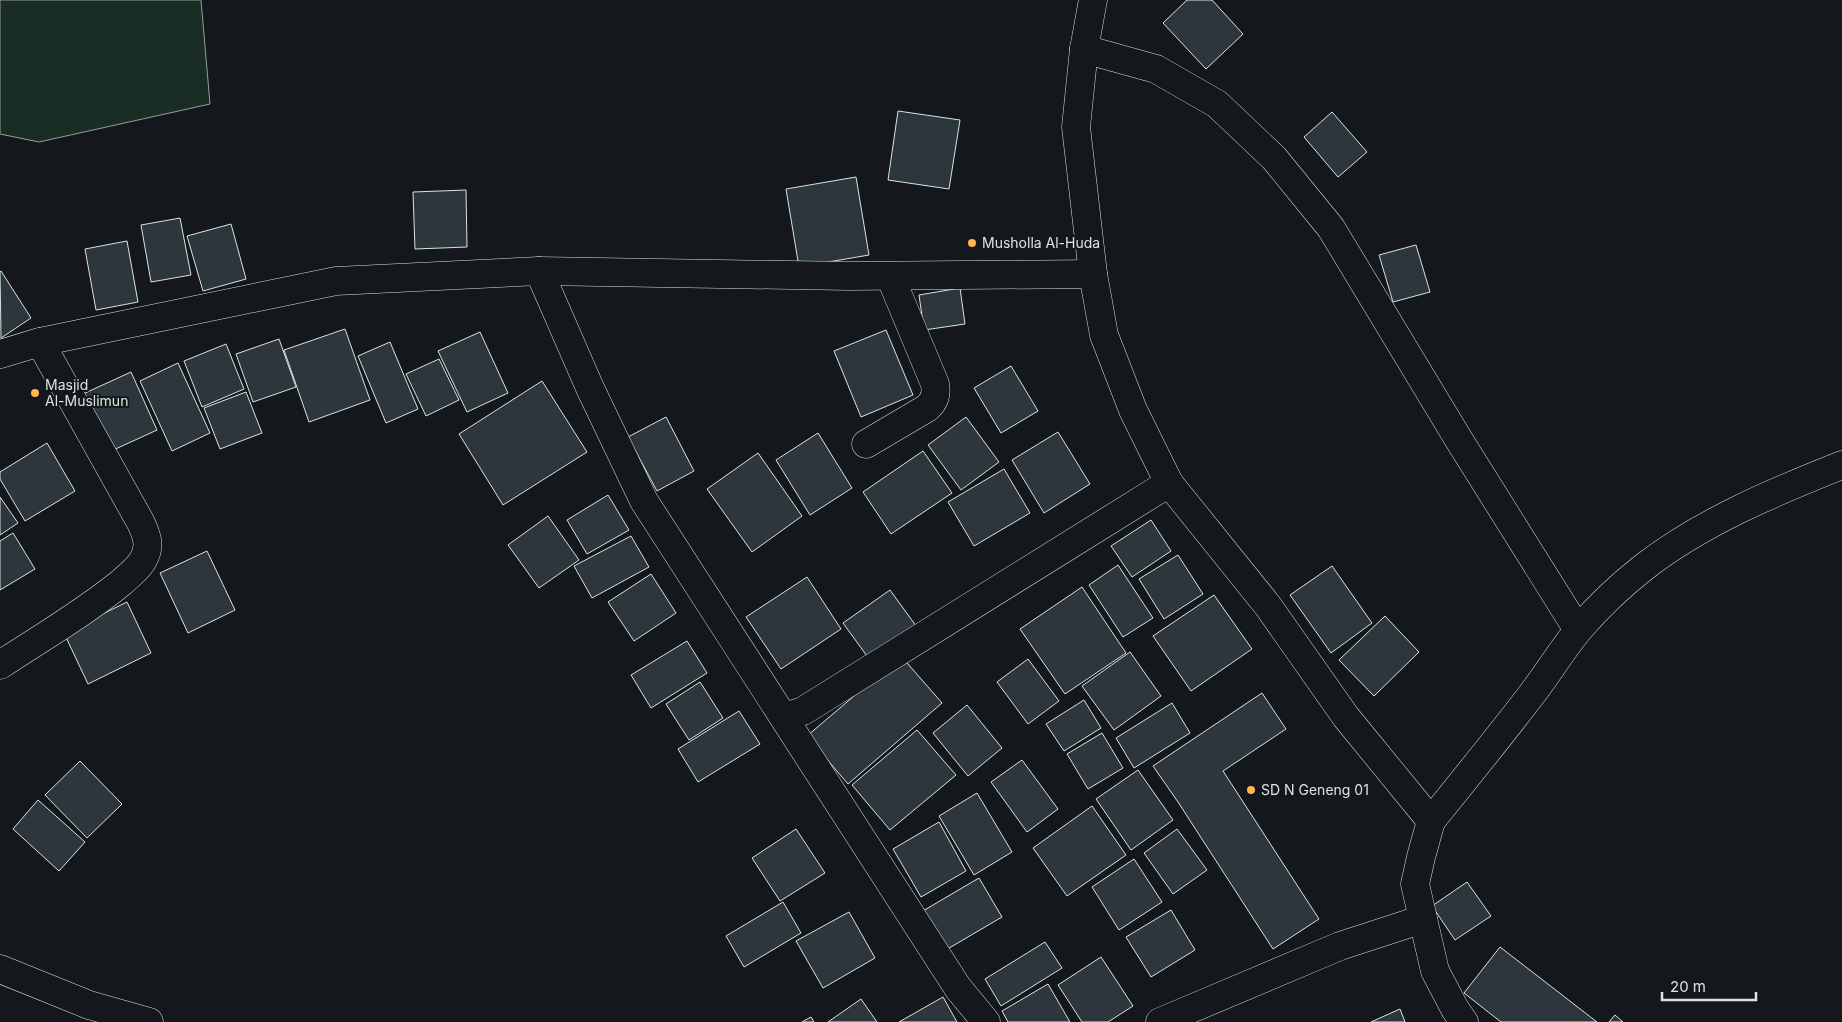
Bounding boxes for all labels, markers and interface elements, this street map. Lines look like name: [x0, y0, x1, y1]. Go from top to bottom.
place label: Musholla Al-Huda: [982, 234, 1100, 251]
marker: Musholla Al-Huda: [966, 237, 978, 249]
place label: Masjid Al-Muslimun: [45, 376, 128, 409]
marker: Masjid Al-Muslimun: [29, 387, 41, 399]
place label: SD N Geneng 01: [1261, 781, 1369, 798]
marker: SD N Geneng 01: [1245, 784, 1257, 796]
scale bar: [1662, 970, 1756, 1002]
text: 20 m: [1670, 977, 1706, 996]

